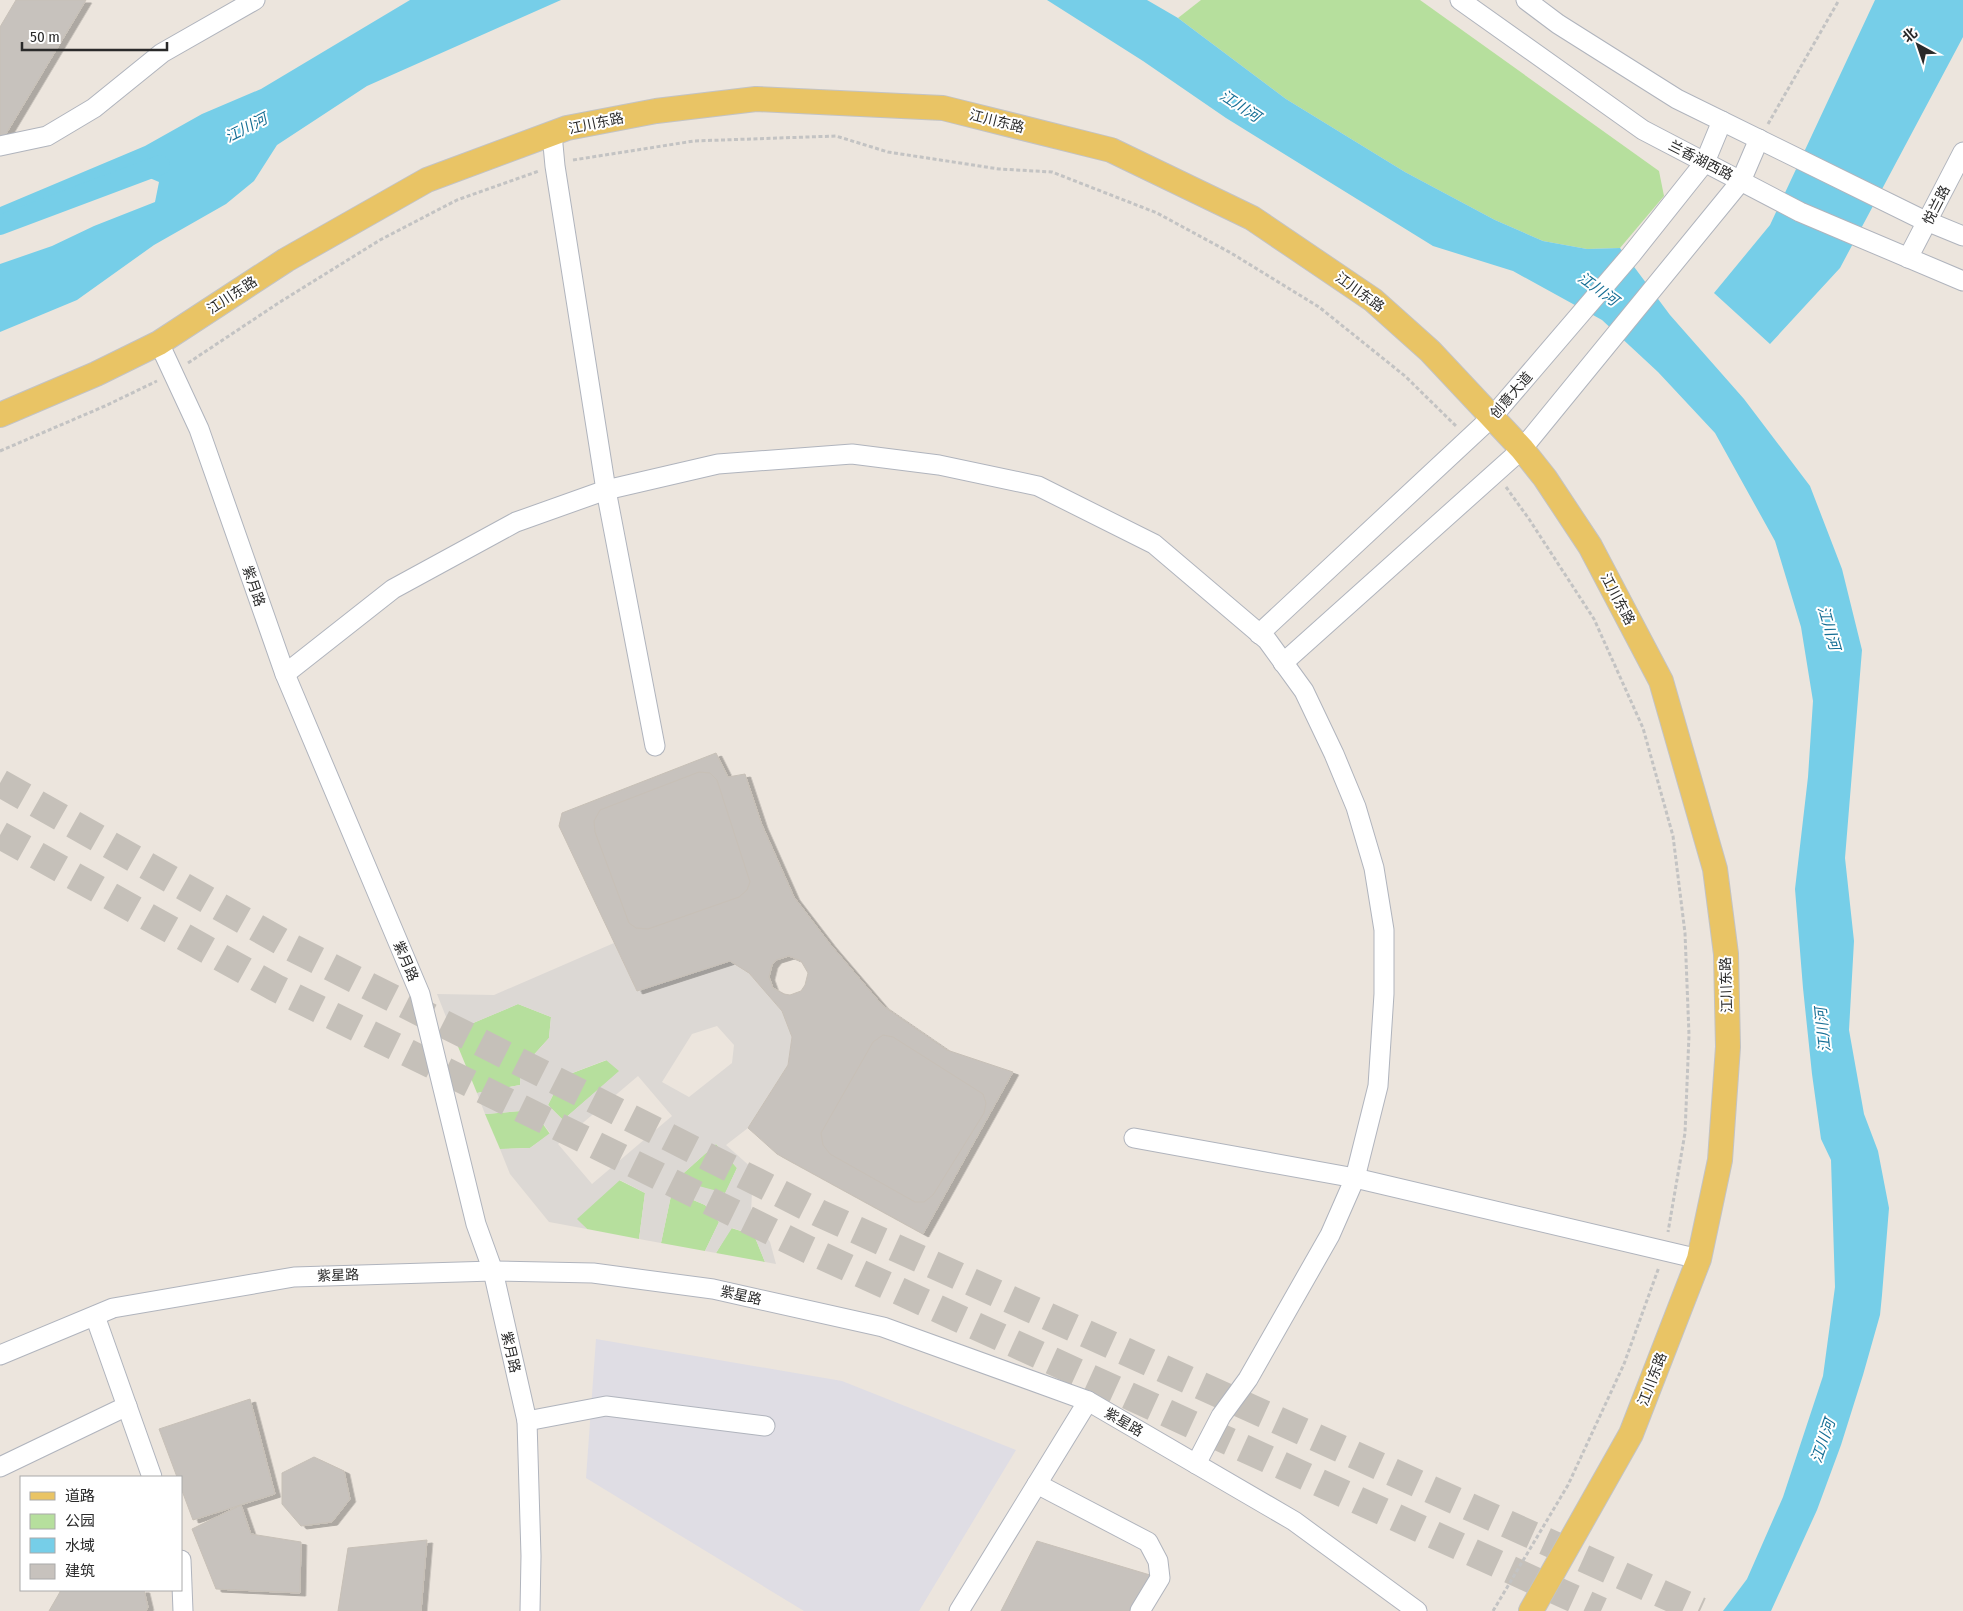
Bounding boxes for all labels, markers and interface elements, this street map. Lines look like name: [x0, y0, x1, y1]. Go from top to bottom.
scale bar: [22, 20, 168, 52]
north arrow: [1893, 20, 1943, 70]
text: 北: [1899, 24, 1921, 46]
text: 50 m: [30, 28, 60, 46]
water label: 江川河: [1216, 86, 1266, 127]
street label: 江川东路: [968, 106, 1026, 137]
water label: 江川河: [222, 108, 273, 146]
street label: 江川东路: [567, 109, 625, 138]
street label: 兰香湖西路: [1666, 137, 1736, 184]
street label: 悦兰路: [1919, 183, 1954, 228]
water label: 江川河: [1575, 268, 1624, 311]
street label: 江川东路: [1332, 269, 1387, 316]
street label: 江川东路: [204, 273, 260, 318]
street label: 创意大道: [1487, 369, 1536, 422]
street label: 紫月路: [239, 564, 268, 609]
street label: 江川东路: [1597, 571, 1638, 628]
water label: 江川河: [1814, 604, 1845, 655]
street label: 紫月路: [390, 939, 422, 984]
street label: 江川东路: [1717, 957, 1736, 1013]
water label: 江川河: [1811, 1004, 1834, 1053]
street label: 紫星路: [317, 1266, 359, 1285]
street label: 紫星路: [719, 1282, 763, 1308]
street label: 紫月路: [498, 1330, 524, 1374]
street label: 江川东路: [1634, 1350, 1670, 1408]
street label: 紫星路: [1101, 1405, 1146, 1440]
water label: 江川河: [1807, 1414, 1840, 1465]
legend: [20, 1476, 182, 1591]
text: 道路: [65, 1487, 95, 1505]
text: 公园: [65, 1512, 95, 1530]
text: 水域: [65, 1537, 95, 1555]
text: 建筑: [65, 1562, 95, 1580]

